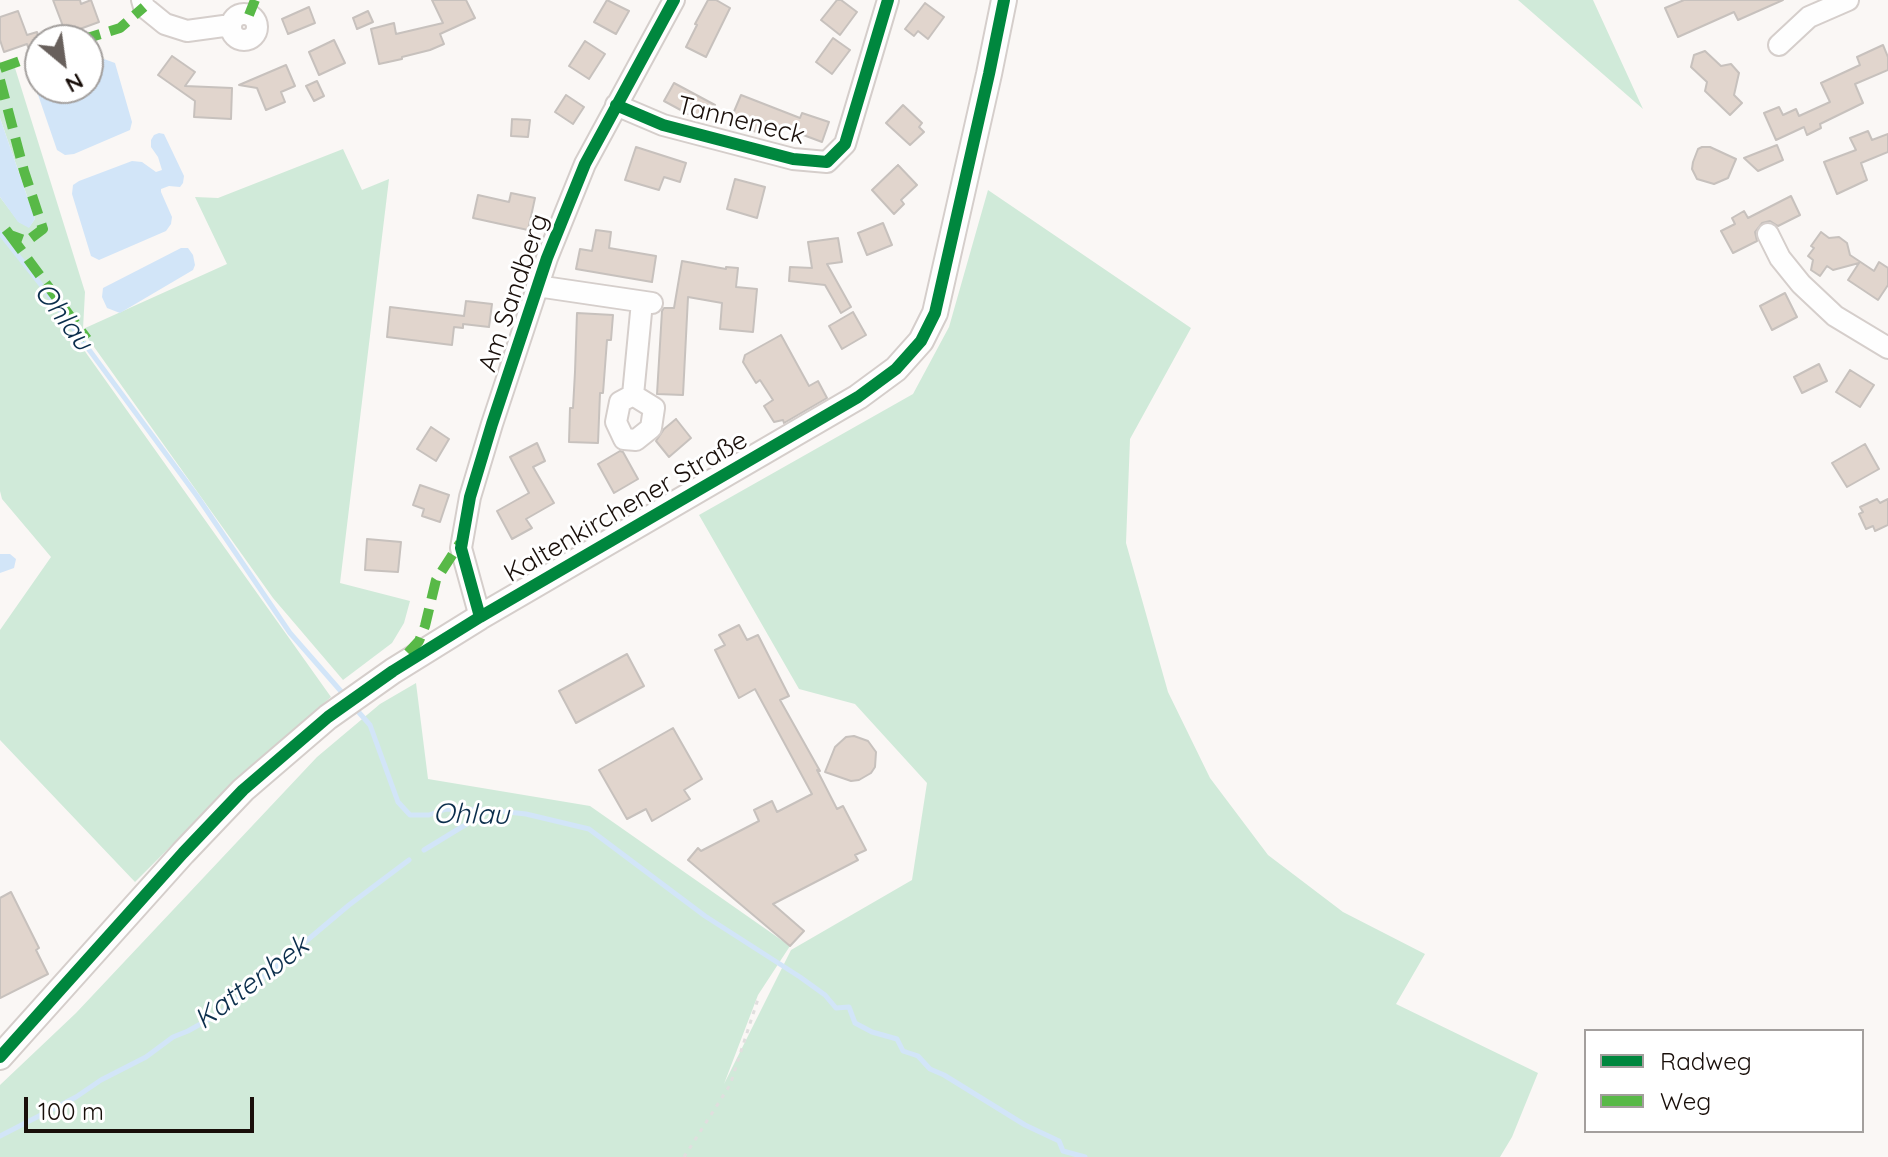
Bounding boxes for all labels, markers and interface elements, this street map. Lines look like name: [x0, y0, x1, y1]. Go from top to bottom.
north arrow: [24, 24, 104, 104]
text: N: [61, 67, 89, 99]
street label: Tanneneck: [674, 90, 808, 152]
street label: Am Sandberg: [472, 210, 556, 376]
water label: Ohlau: [27, 276, 99, 358]
street label: Kaltenkirchener Straße: [499, 425, 753, 589]
water label: Ohlau: [433, 798, 509, 832]
water label: Kattenbek: [188, 929, 316, 1037]
legend: [1584, 1029, 1864, 1133]
text: Radweg: [1660, 1046, 1752, 1076]
scale bar: [28, 1081, 258, 1131]
text: Weg: [1660, 1086, 1711, 1116]
text: 100 m: [38, 1096, 104, 1126]

